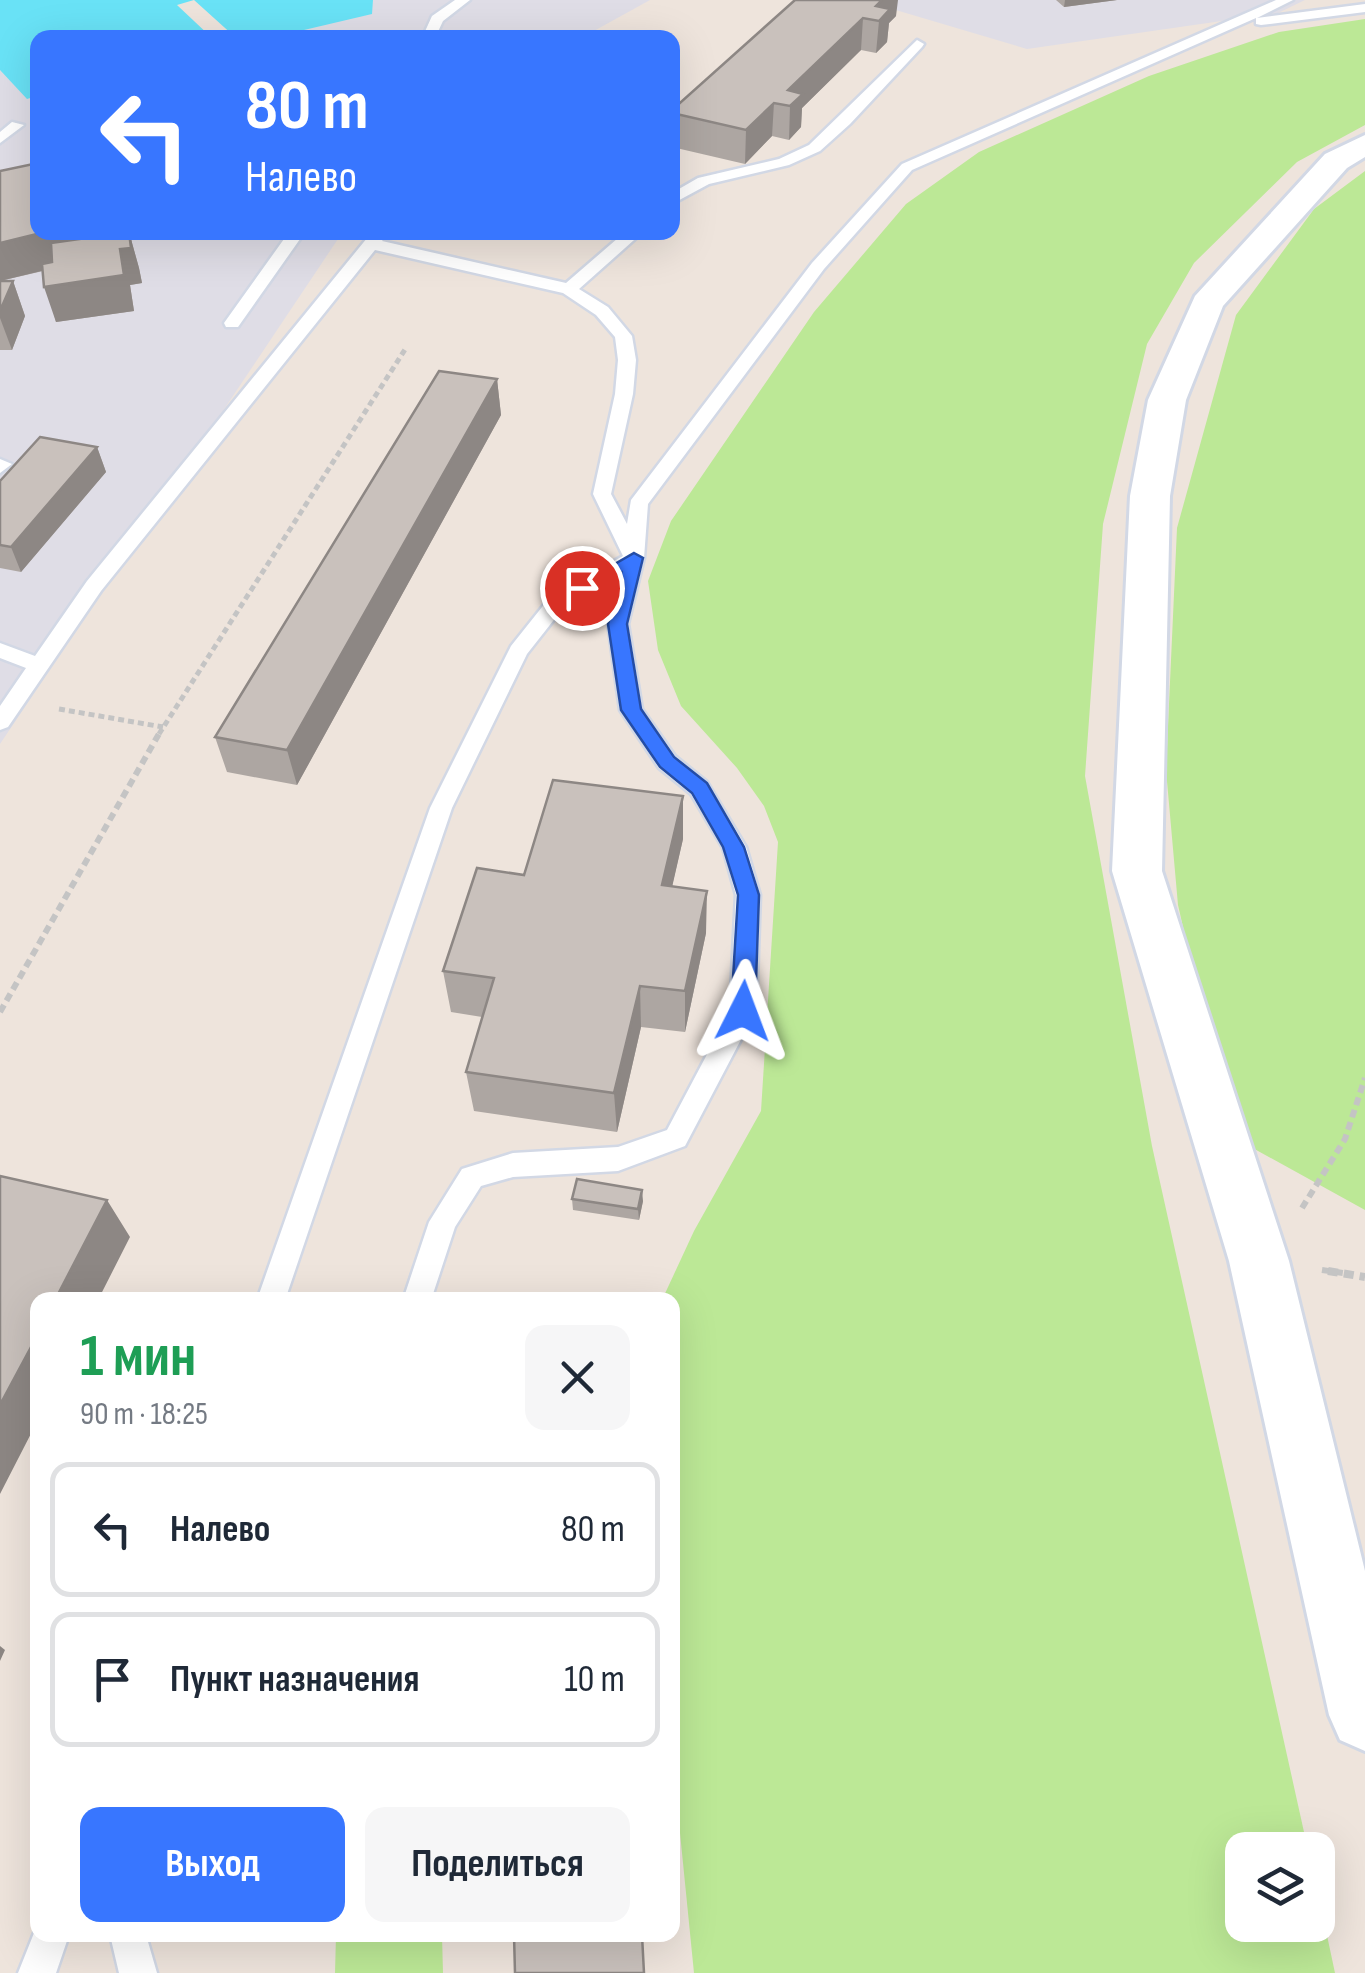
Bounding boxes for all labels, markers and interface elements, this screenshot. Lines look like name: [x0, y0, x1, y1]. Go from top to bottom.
text: 80 m: [245, 65, 369, 149]
icon: left: [80, 70, 210, 200]
text: Налево: [245, 150, 357, 205]
pin: [540, 546, 625, 631]
icon: arrive: [555, 561, 610, 616]
position arrow: [691, 959, 795, 1063]
text: 1 мин: [80, 1321, 196, 1393]
button: close: [525, 1325, 630, 1430]
text: 90 m · 18:25: [80, 1395, 208, 1434]
icon: left: [85, 1502, 140, 1557]
text: Налево: [170, 1507, 270, 1552]
text: 80 m: [561, 1507, 625, 1552]
icon: arrive: [85, 1652, 140, 1707]
text: Пункт назначения: [170, 1657, 419, 1702]
text: 10 m: [564, 1657, 625, 1702]
button: Выход: [80, 1807, 345, 1922]
button: Поделиться: [365, 1807, 630, 1922]
map controls: [1225, 1832, 1335, 1942]
button: layers: [1225, 1832, 1335, 1942]

